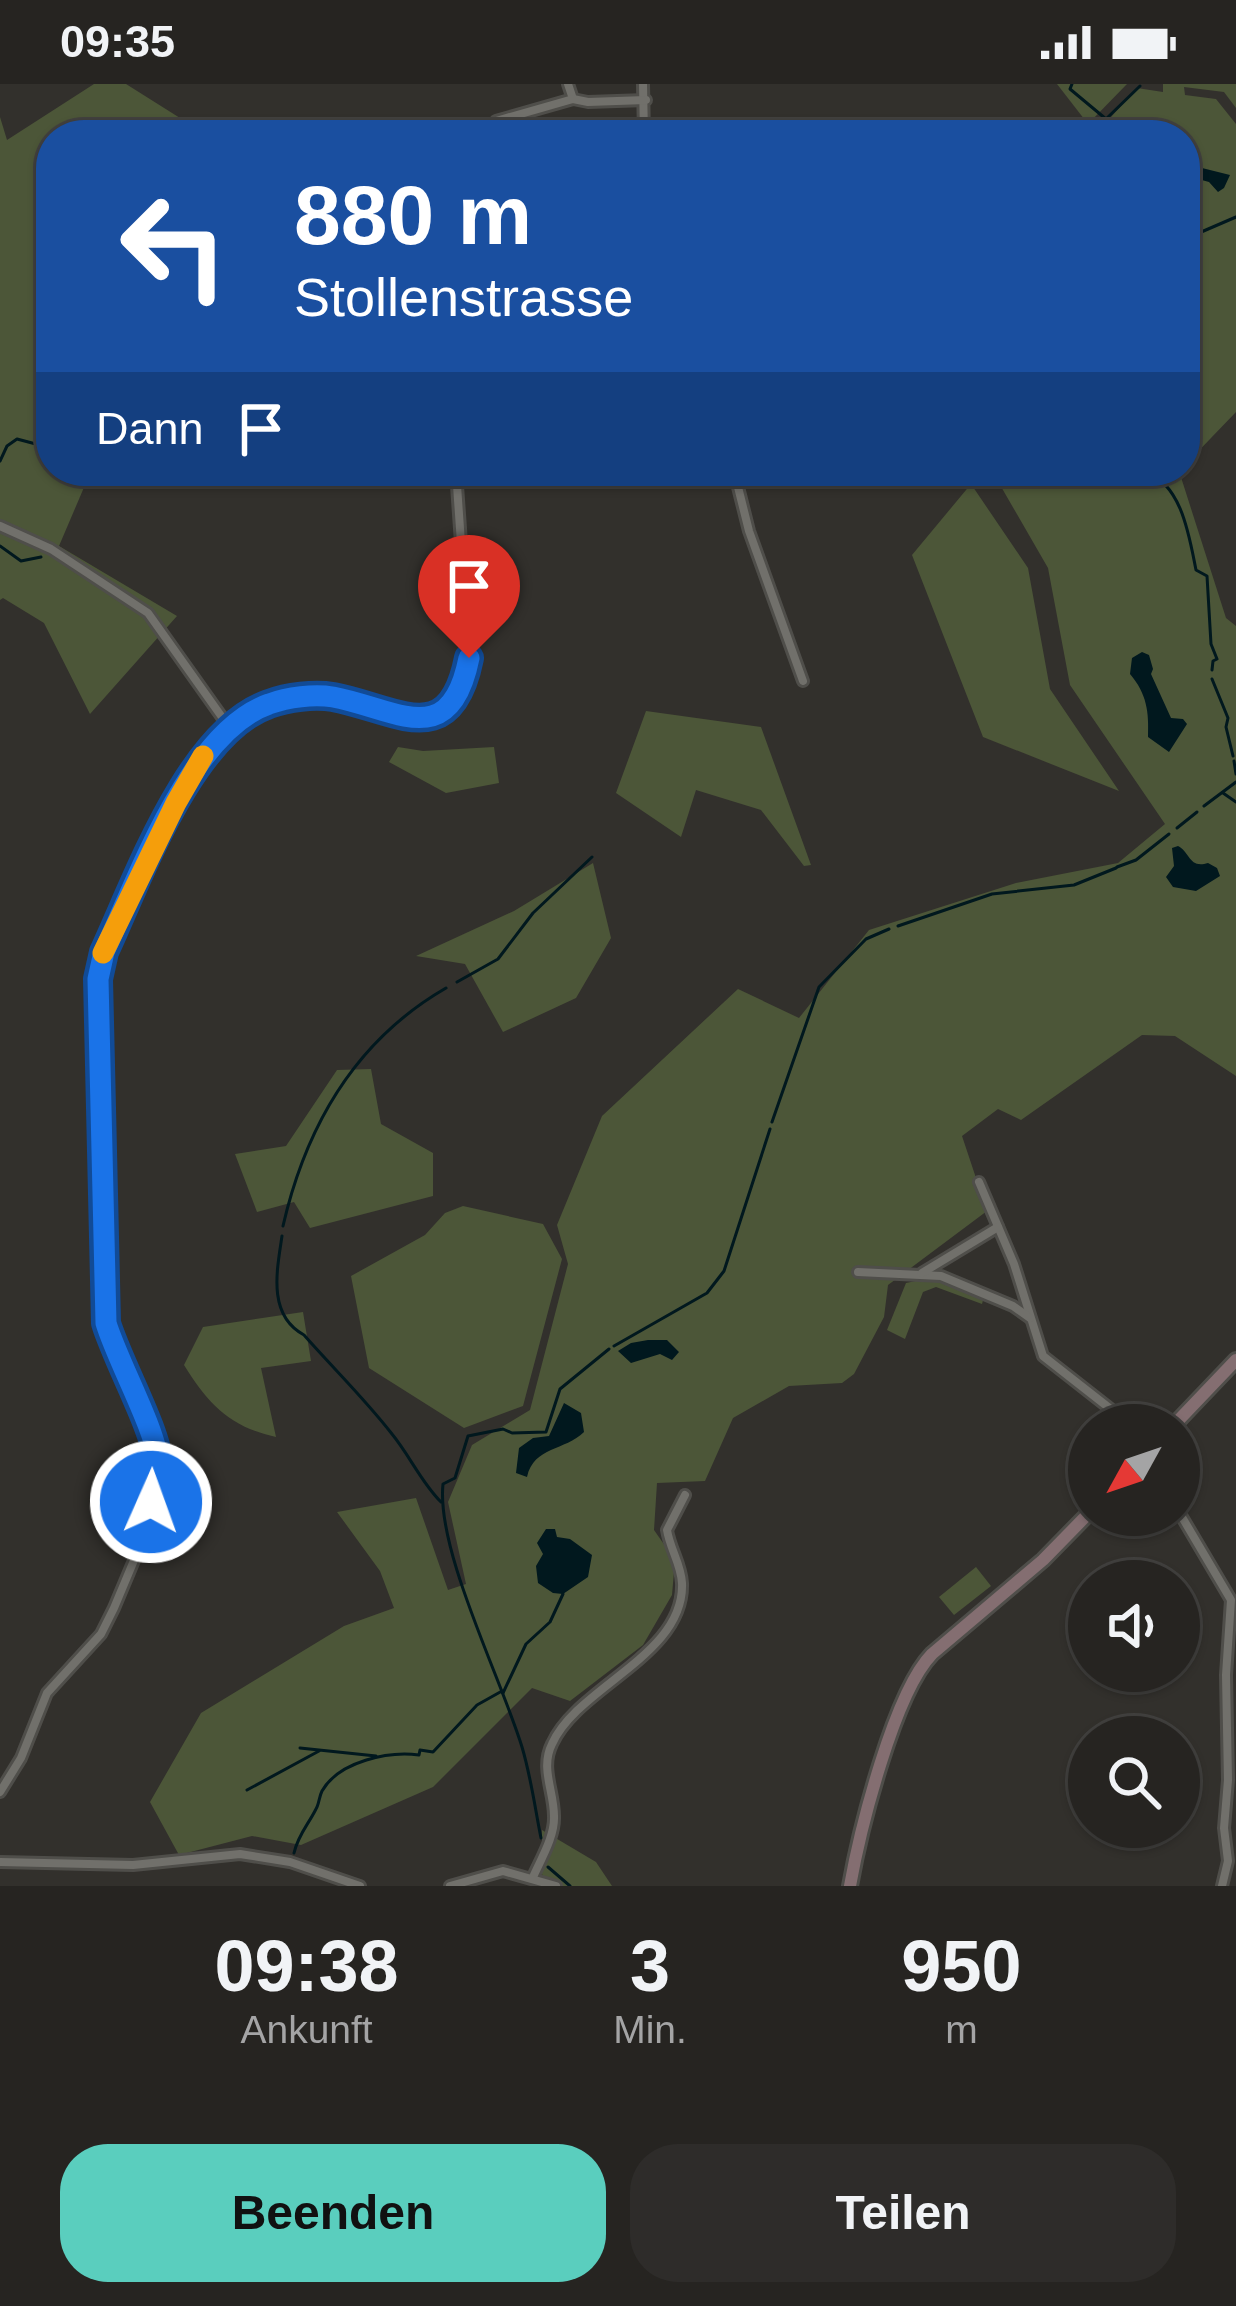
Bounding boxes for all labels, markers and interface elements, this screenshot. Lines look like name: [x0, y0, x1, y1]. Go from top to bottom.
text: 09:35: [60, 16, 175, 67]
icon: left: [96, 168, 252, 324]
text: 880 m: [294, 168, 532, 262]
text: Stollenstrasse: [294, 267, 633, 327]
icon: arrive: [228, 396, 294, 462]
text: Dann: [96, 403, 204, 454]
pin: [418, 535, 520, 658]
icon: arrive: [436, 553, 502, 619]
north arrow: [1068, 1404, 1200, 1536]
map controls: [1068, 1404, 1200, 1848]
position arrow: [88, 1439, 214, 1565]
button: sound: [1068, 1560, 1200, 1692]
button: search: [1068, 1716, 1200, 1848]
text: 09:38: [215, 1926, 399, 2006]
text: 3: [630, 1926, 670, 2006]
text: 950: [901, 1926, 1021, 2006]
text: Ankunft: [240, 2008, 373, 2051]
text: Min.: [613, 2008, 687, 2051]
text: m: [945, 2008, 978, 2051]
button: Beenden: [60, 2144, 606, 2282]
button: Teilen: [630, 2144, 1176, 2282]

